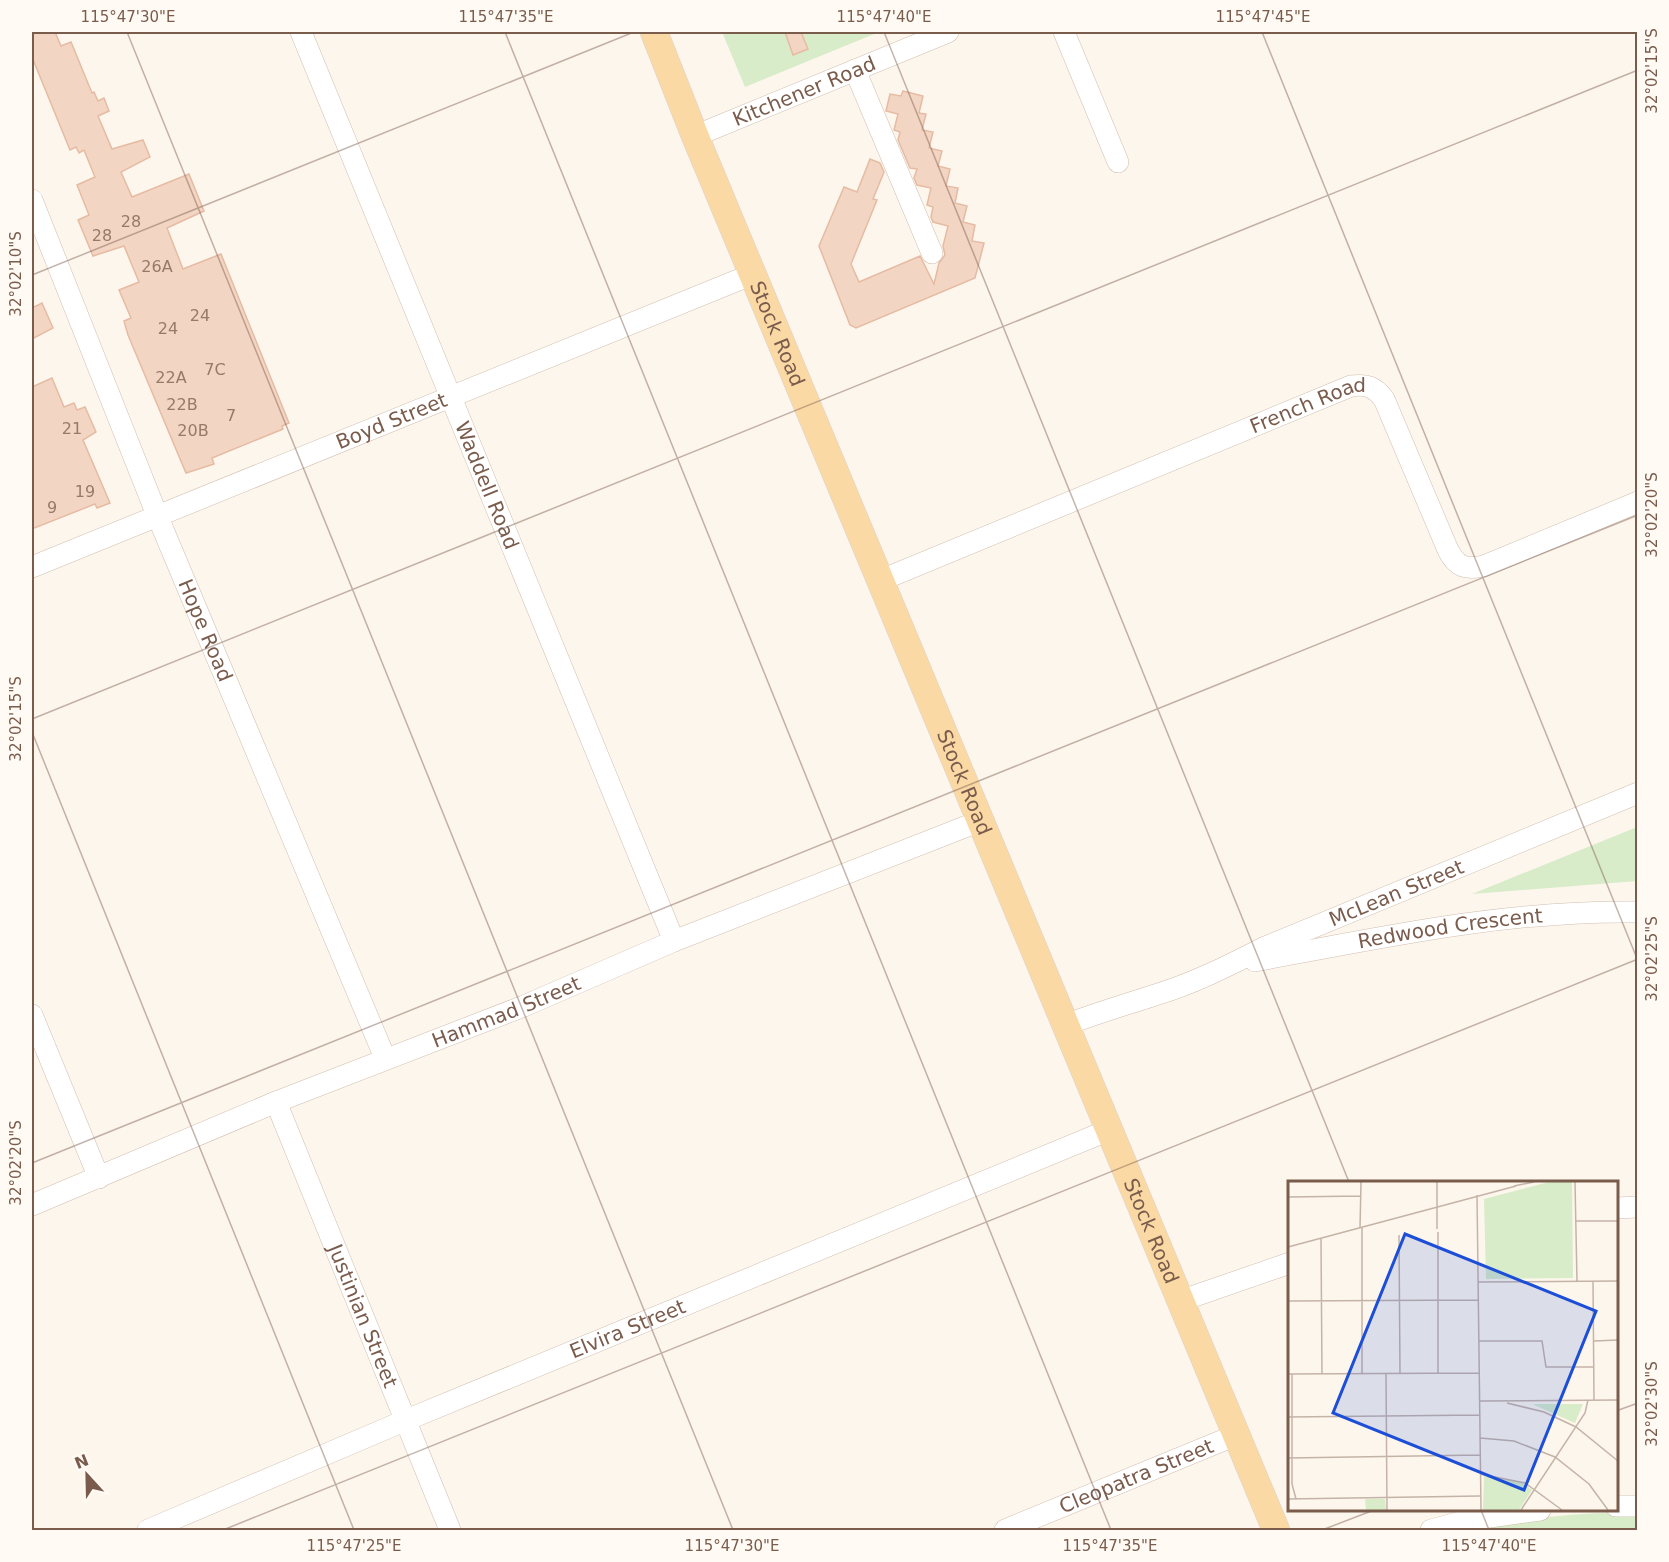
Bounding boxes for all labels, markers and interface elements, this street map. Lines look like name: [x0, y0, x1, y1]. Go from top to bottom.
text: 115°47'30"E: [81, 8, 175, 26]
text: 115°47'35"E: [459, 8, 553, 26]
text: 115°47'40"E: [837, 8, 931, 26]
text: 115°47'45"E: [1216, 8, 1310, 26]
text: 32°02'15"S: [1643, 28, 1661, 114]
street label: Kitchener Road: [729, 51, 879, 131]
house number: 28: [121, 212, 141, 231]
house number: 28: [92, 226, 112, 245]
text: 32°02'10"S: [7, 231, 25, 317]
house number: 26A: [141, 257, 173, 276]
street label: Stock Road: [745, 277, 810, 390]
house number: 24: [190, 306, 210, 325]
house number: 24: [158, 319, 178, 338]
house number: 7C: [204, 360, 226, 379]
house number: 22A: [155, 368, 187, 387]
street label: French Road: [1246, 373, 1366, 438]
street label: Boyd Street: [332, 388, 451, 454]
house number: 22B: [166, 395, 198, 414]
house number: 7: [226, 406, 236, 425]
street label: Waddell Road: [450, 418, 524, 553]
house number: 21: [62, 419, 82, 438]
house number: 20B: [177, 421, 209, 440]
text: 32°02'20"S: [1643, 472, 1661, 558]
house number: 19: [75, 482, 95, 501]
house number: 9: [47, 498, 57, 517]
street label: Hope Road: [173, 576, 238, 685]
text: 32°02'15"S: [7, 676, 25, 762]
street label: Stock Road: [932, 726, 997, 839]
street label: McLean Street: [1325, 854, 1467, 931]
street label: Redwood Crescent: [1356, 903, 1544, 953]
text: 32°02'25"S: [1643, 916, 1661, 1002]
street label: Hammad Street: [428, 971, 584, 1053]
text: 32°02'20"S: [7, 1120, 25, 1206]
street label: Stock Road: [1119, 1175, 1184, 1287]
inset map: [1288, 1181, 1618, 1511]
street label: Justinian Street: [322, 1239, 403, 1391]
street label: Elvira Street: [566, 1294, 689, 1363]
text: 32°02'30"S: [1643, 1361, 1661, 1447]
street label: Cleopatra Street: [1056, 1434, 1217, 1518]
north arrow: [57, 1445, 117, 1505]
text: N: [72, 1450, 91, 1473]
text: 115°47'25"E: [307, 1537, 401, 1555]
text: 115°47'30"E: [685, 1537, 779, 1555]
text: 115°47'35"E: [1063, 1537, 1157, 1555]
text: 115°47'40"E: [1442, 1537, 1536, 1555]

